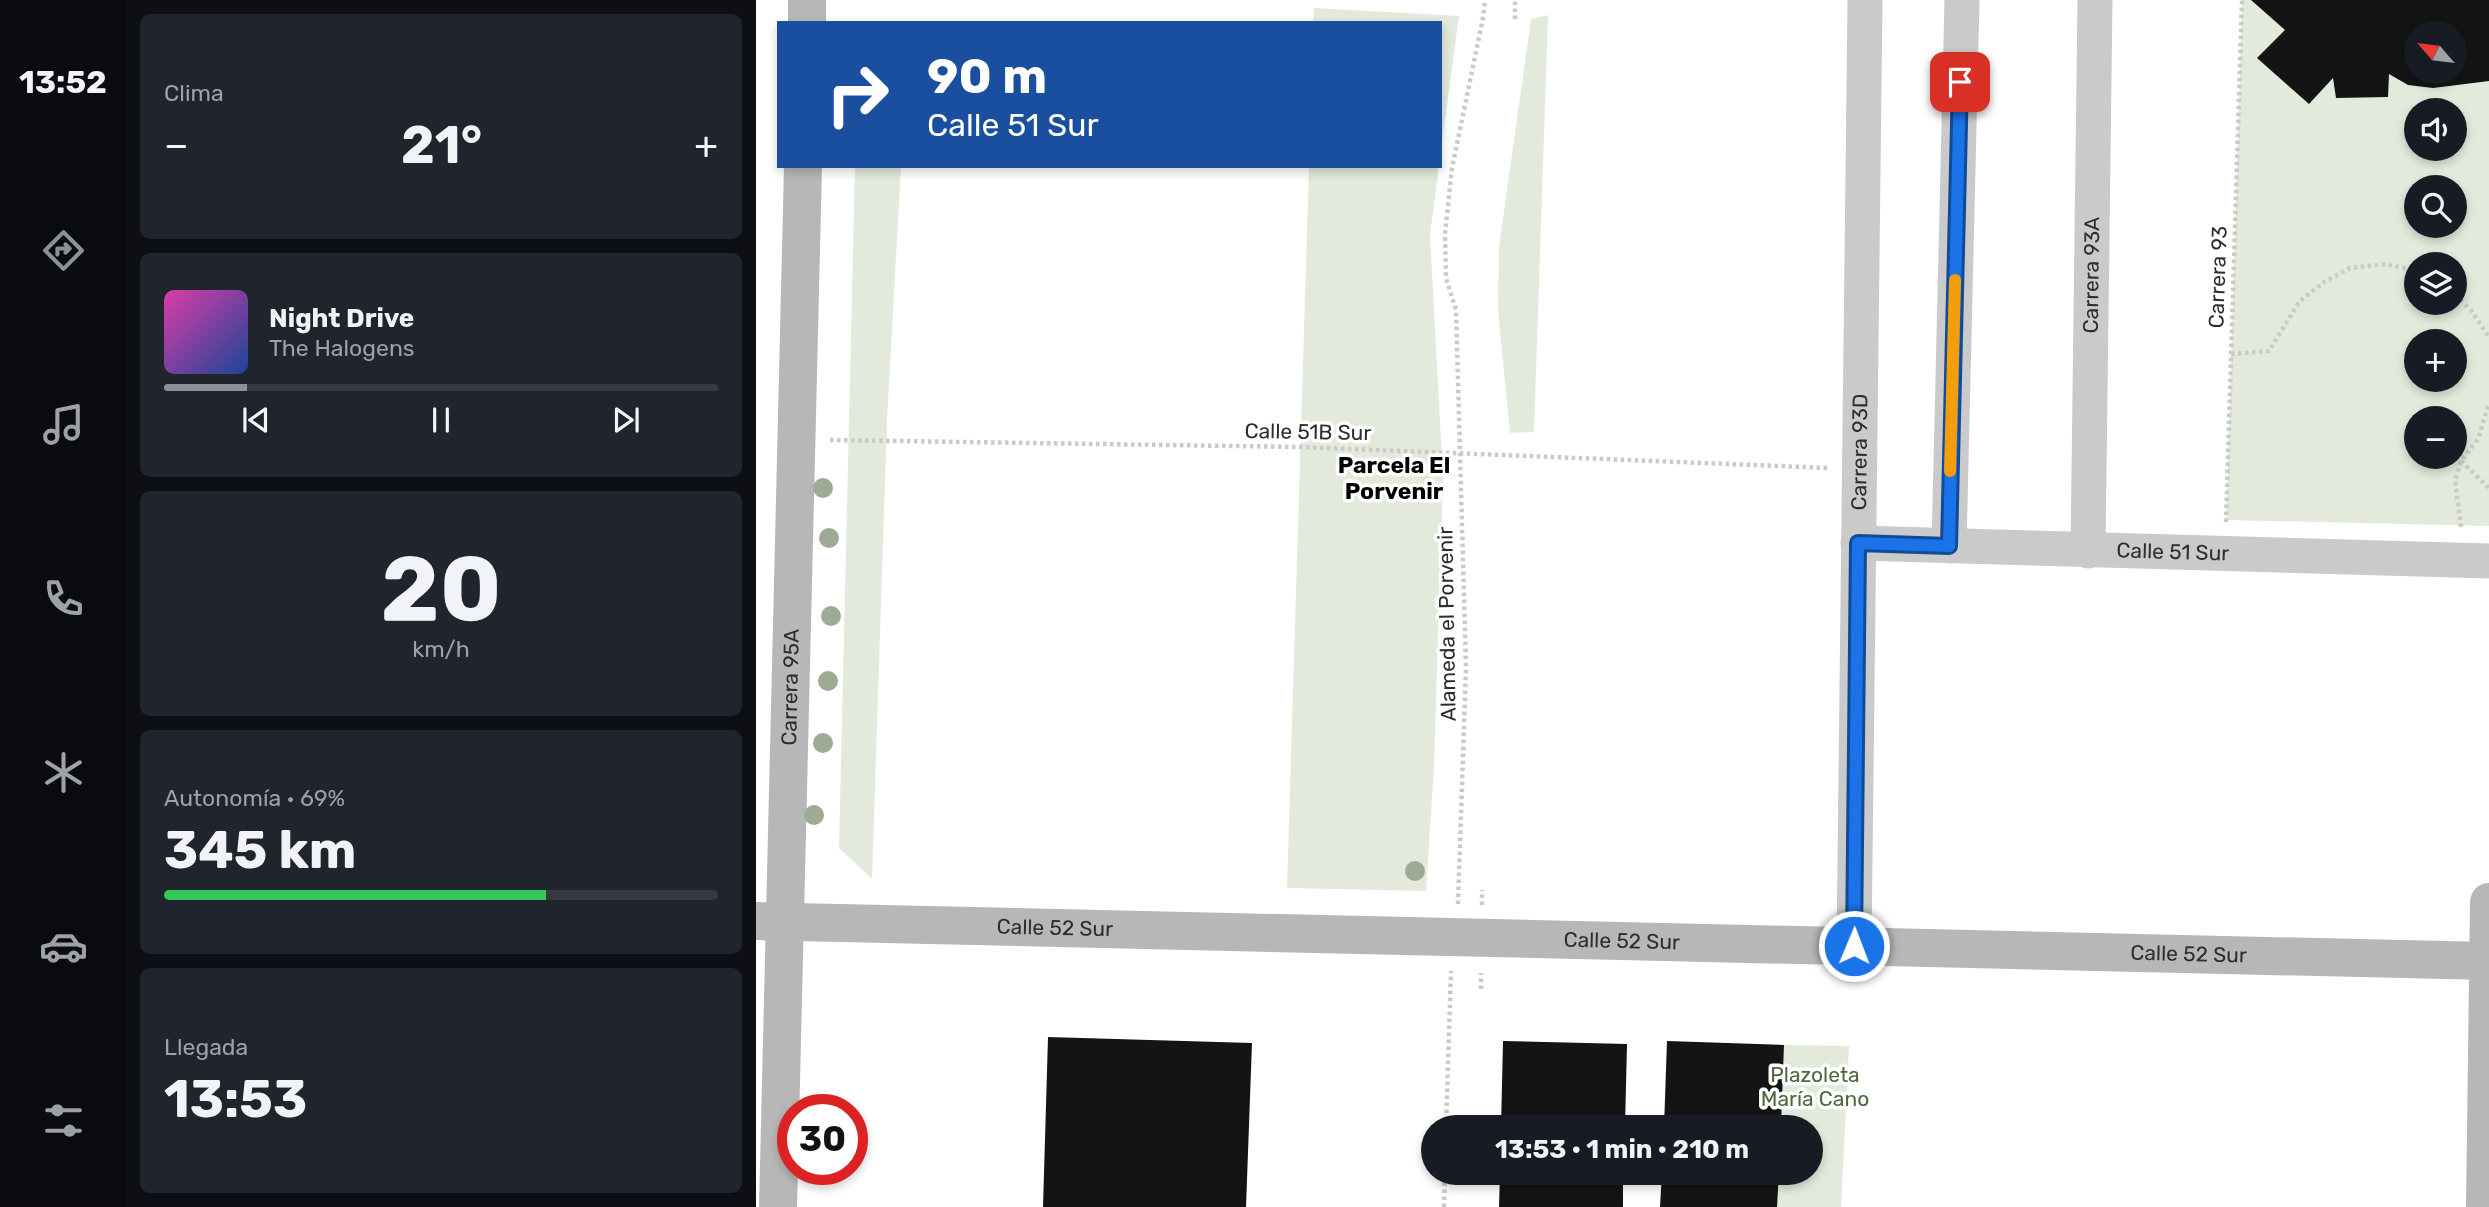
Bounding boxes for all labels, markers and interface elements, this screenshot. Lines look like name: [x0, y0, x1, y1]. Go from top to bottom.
north arrow: [2404, 21, 2468, 84]
map controls: [2404, 21, 2467, 469]
text: 90 m: [927, 47, 1047, 105]
icon: right: [812, 49, 903, 140]
pin: [1930, 52, 1990, 112]
text: 13:52: [19, 63, 107, 101]
icon: arrive: [1941, 63, 1979, 101]
text: Clima: [164, 79, 224, 107]
button: sound: [2404, 98, 2467, 161]
text: Calle 51 Sur: [927, 106, 1099, 144]
text: 21°: [401, 114, 482, 176]
text: −: [164, 122, 189, 168]
text: +: [694, 122, 718, 168]
button: search: [2404, 175, 2467, 238]
street label: Carrera 93A: [2078, 217, 2104, 333]
street label: Carrera 93: [2203, 225, 2232, 329]
icon: directions: [39, 226, 88, 275]
button: layers: [2404, 252, 2467, 315]
text: Night Drive: [269, 303, 414, 334]
button: +: [2404, 329, 2467, 392]
text: The Halogens: [269, 334, 415, 362]
street label: Carrera 93D: [1846, 393, 1872, 511]
icon: music: [39, 400, 88, 449]
icon: previous: [237, 401, 275, 439]
icon: pause: [422, 401, 460, 439]
icon: next: [607, 401, 645, 439]
button: −: [2404, 406, 2467, 469]
street label: Calle 51B Sur: [1244, 418, 1372, 445]
district label: Parcela El Porvenir: [1338, 451, 1450, 505]
street label: Alameda el Porvenir: [1432, 526, 1461, 722]
text: 20: [380, 535, 502, 643]
street label: Calle 51 Sur: [2116, 537, 2230, 566]
icon: phone: [39, 574, 88, 623]
street label: Carrera 95A: [776, 629, 804, 746]
text: km/h: [412, 635, 470, 663]
icon: climate: [39, 748, 88, 797]
text: Autonomía · 69%: [164, 784, 345, 812]
text: 345 km: [164, 819, 357, 881]
position arrow: [1817, 909, 1891, 983]
street label: Calle 52 Sur: [996, 914, 1113, 941]
icon: car: [39, 922, 88, 971]
street label: Calle 52 Sur: [1563, 927, 1680, 954]
street label: Calle 52 Sur: [2130, 940, 2247, 967]
text: Llegada: [164, 1033, 248, 1061]
park label: Plazoleta María Cano: [1761, 1062, 1869, 1111]
text: 13:53: [164, 1068, 307, 1130]
speed limit sign: 30: [777, 1094, 868, 1185]
icon: filters: [39, 1096, 88, 1145]
text: 13:53 · 1 min · 210 m: [1495, 1134, 1749, 1165]

